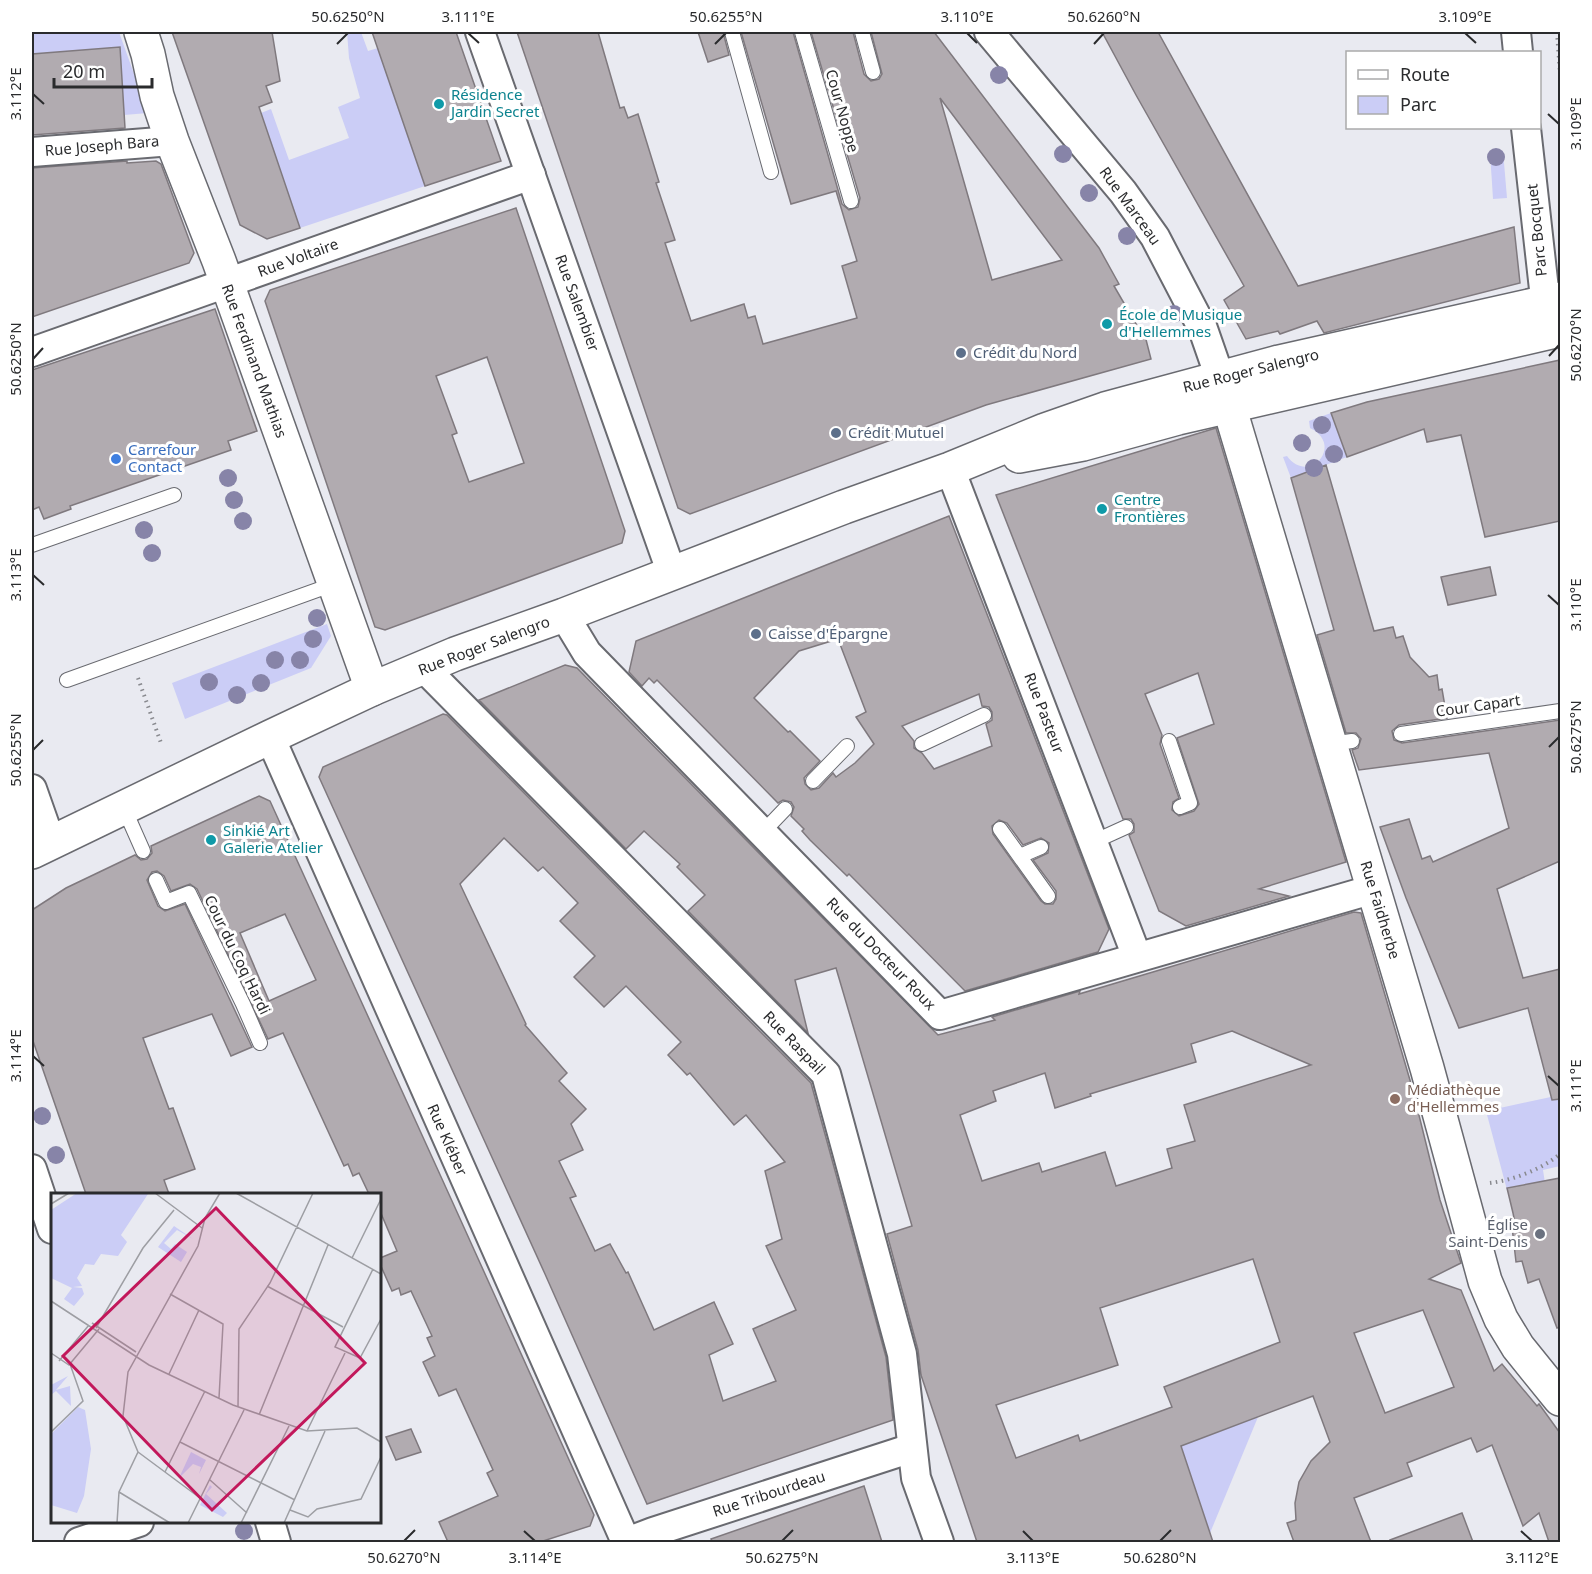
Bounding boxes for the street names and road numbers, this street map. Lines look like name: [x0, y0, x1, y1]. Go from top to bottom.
street label: Cour Noppe: [822, 67, 864, 154]
street label: Rue Joseph Bara: [44, 130, 160, 160]
street label: Rue Marceau: [1096, 162, 1166, 249]
street label: Parc Bocquet: [1521, 182, 1551, 277]
street label: Rue Voltaire: [254, 233, 341, 281]
street label: Rue Salembier: [551, 251, 605, 354]
street label: Rue Ferdinand Mathias: [218, 281, 292, 440]
street label: Rue Roger Salengro: [1181, 343, 1321, 397]
street label: Rue Roger Salengro: [415, 611, 552, 679]
street label: Rue Pasteur: [1020, 669, 1069, 756]
street label: Cour Capart: [1434, 689, 1522, 721]
street label: Rue Faidherbe: [1357, 858, 1405, 961]
street label: Cour du Coq Hardi: [200, 892, 275, 1018]
street label: Rue du Docteur Roux: [823, 893, 941, 1014]
street label: Rue Raspail: [759, 1006, 830, 1078]
street label: Rue Kléber: [423, 1101, 473, 1179]
street label: Rue Tribourdeau: [710, 1465, 828, 1521]

